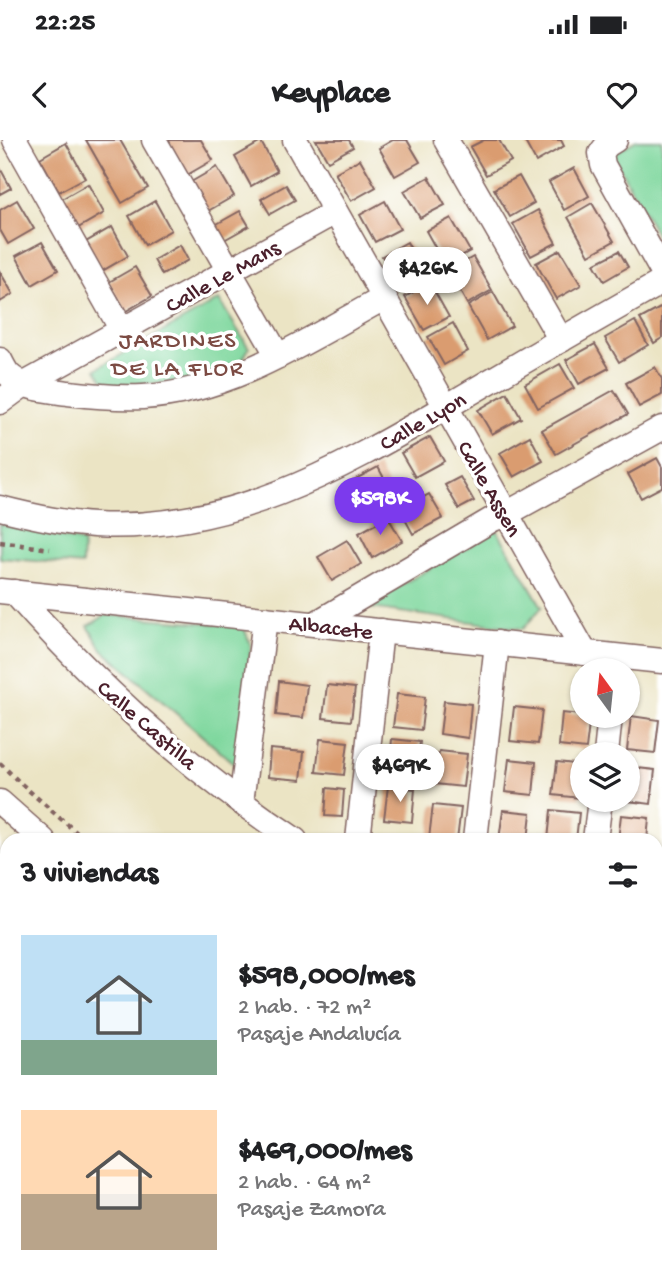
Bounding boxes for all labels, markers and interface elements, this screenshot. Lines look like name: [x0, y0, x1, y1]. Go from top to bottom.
text: 22:25: [35, 9, 95, 40]
icon: back: [21, 76, 59, 114]
text: Keyplace: [272, 76, 390, 114]
icon: heart: [603, 76, 641, 114]
street label: Calle Le Mans: [162, 235, 286, 321]
pin: $426K: [378, 248, 476, 307]
text: $426K: [399, 256, 455, 283]
district label: JARDINES DE LA FLOR: [109, 328, 245, 385]
street label: Calle Lyon: [376, 387, 472, 459]
street label: Calle Assen: [450, 437, 526, 542]
pin: $598K: [331, 478, 429, 537]
text: $598K: [350, 486, 410, 513]
street label: Albacete: [287, 612, 375, 647]
north arrow: [570, 658, 640, 728]
map controls: [570, 658, 640, 812]
street label: Calle Castilla: [90, 676, 202, 778]
button: layers: [570, 742, 640, 812]
pin: $469K: [351, 744, 449, 804]
text: $469K: [371, 753, 429, 780]
icon: filters: [604, 856, 642, 894]
text: 3 viviendas: [21, 858, 158, 893]
text: $598,000/mes: [238, 960, 414, 995]
icon: home: [77, 963, 161, 1047]
text: 2 hab. · 72 m²: [238, 995, 371, 1022]
text: Pasaje Andalucía: [238, 1022, 401, 1049]
text: $469,000/mes: [238, 1135, 411, 1170]
icon: home: [77, 1138, 161, 1222]
text: 2 hab. · 64 m²: [238, 1170, 371, 1197]
text: Pasaje Zamora: [238, 1197, 386, 1224]

